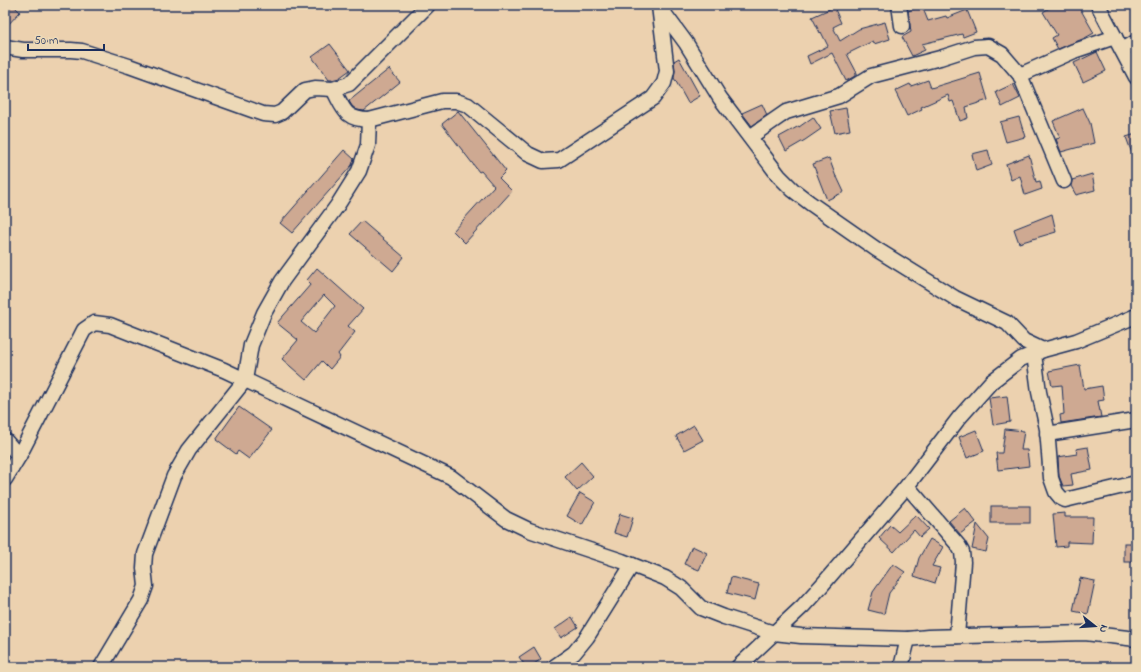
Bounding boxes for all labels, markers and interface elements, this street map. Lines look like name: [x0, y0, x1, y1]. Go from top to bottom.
scale bar: [28, 26, 104, 52]
text: 50 m: [34, 32, 58, 50]
north arrow: [1075, 606, 1115, 646]
text: N: [1095, 623, 1112, 635]

